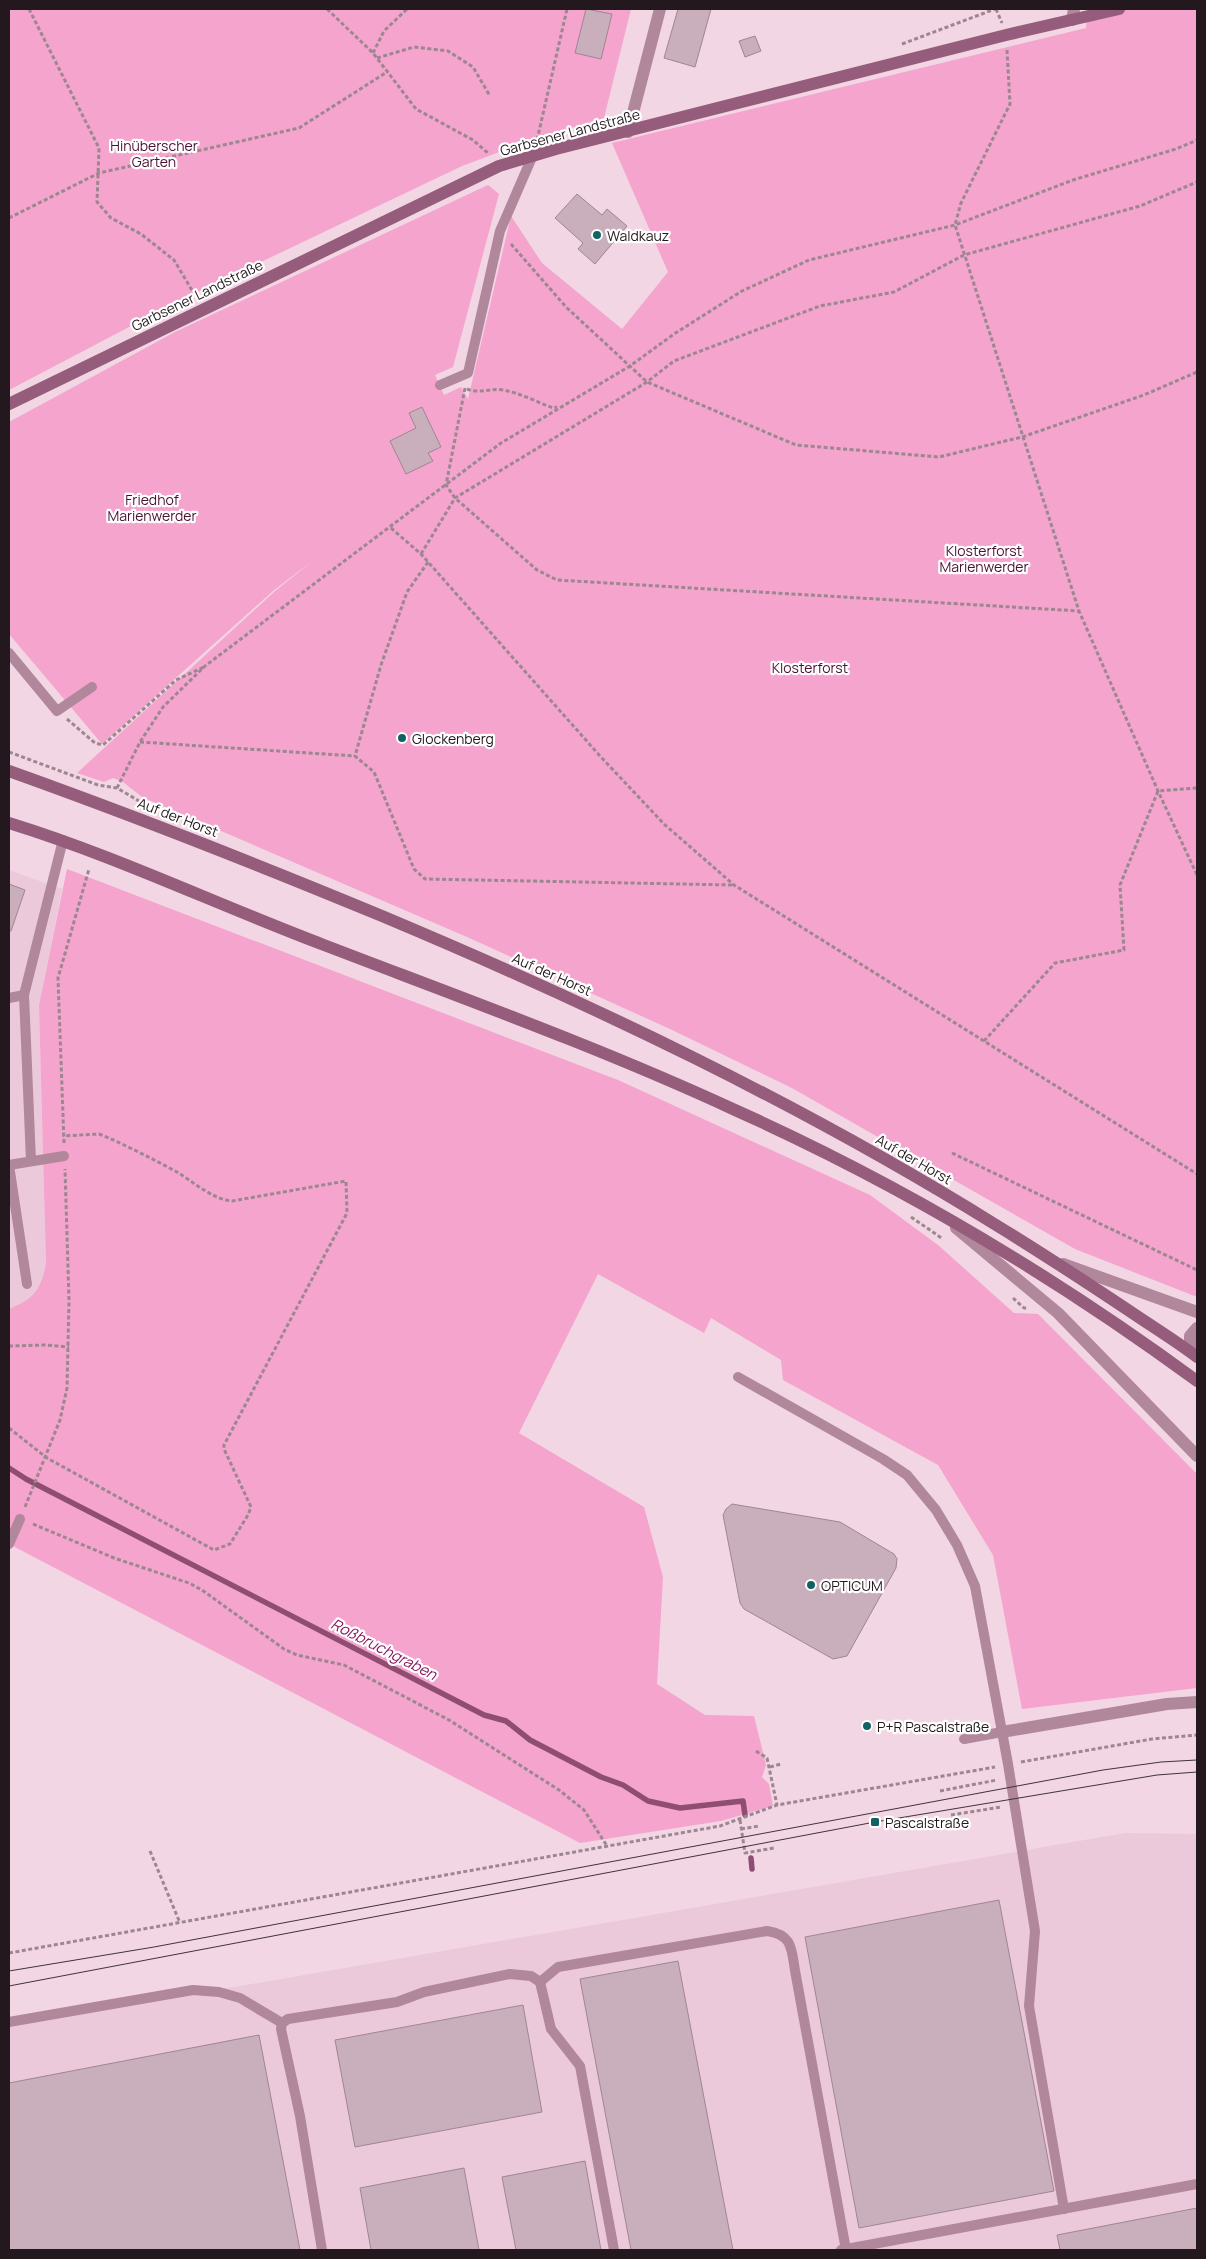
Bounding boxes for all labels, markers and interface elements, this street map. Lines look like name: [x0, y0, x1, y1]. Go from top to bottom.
street label: Garbsener Landstraße: [498, 104, 642, 160]
park label: Hinüberscher Garten: [110, 136, 198, 171]
place label: Waldkauz: [607, 226, 669, 245]
marker: Waldkauz: [591, 229, 603, 241]
street label: Garbsener Landstraße: [128, 255, 266, 335]
park label: Friedhof Marienwerder: [107, 490, 197, 525]
park label: Klosterforst Marienwerder: [939, 541, 1029, 576]
park label: Klosterforst: [772, 658, 849, 677]
place label: Glockenberg: [412, 729, 494, 748]
marker: Glockenberg: [396, 732, 408, 744]
street label: Auf der Horst: [135, 793, 221, 841]
street label: Auf der Horst: [509, 948, 595, 1000]
street label: Auf der Horst: [872, 1130, 956, 1189]
place label: OPTICUM: [821, 1576, 883, 1595]
marker: OPTICUM: [805, 1579, 817, 1591]
water label: Roßbruchgraben: [327, 1613, 441, 1685]
place label: P+R Pascalstraße: [877, 1717, 989, 1736]
marker: P+R Pascalstraße: [861, 1720, 873, 1732]
place label: Pascalstraße: [885, 1813, 969, 1832]
marker: Pascalstraße: [869, 1816, 881, 1828]

